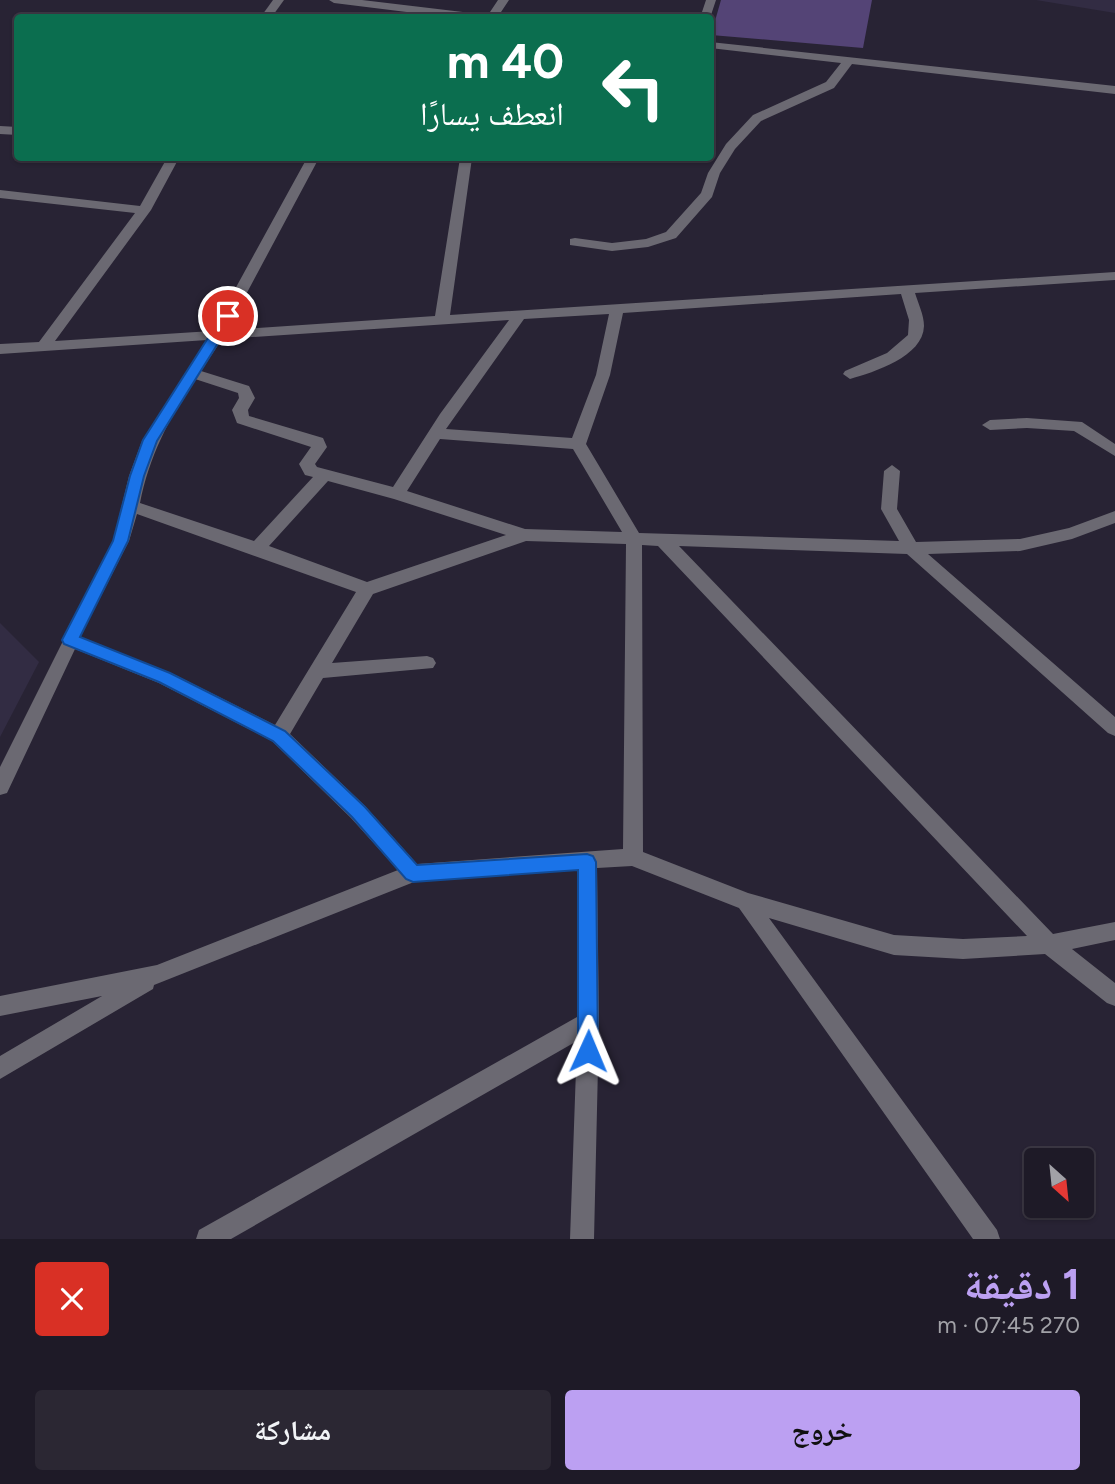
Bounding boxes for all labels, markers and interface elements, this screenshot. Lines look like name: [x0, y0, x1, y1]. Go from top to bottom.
text: 40 m: [447, 31, 564, 90]
icon: left: [588, 42, 679, 133]
text: انعطف يسارًا: [420, 95, 564, 133]
pin: [198, 286, 258, 346]
icon: arrive: [209, 297, 247, 335]
position arrow: [551, 1014, 625, 1088]
north arrow: [1024, 1148, 1094, 1218]
map controls: [1024, 1148, 1094, 1218]
text: 1 دقيقة: [964, 1259, 1080, 1310]
button: close: [35, 1262, 109, 1336]
text: 270 m · 07:45: [937, 1311, 1080, 1339]
button: مشاركة: [35, 1390, 551, 1470]
button: خروج: [565, 1390, 1080, 1470]

